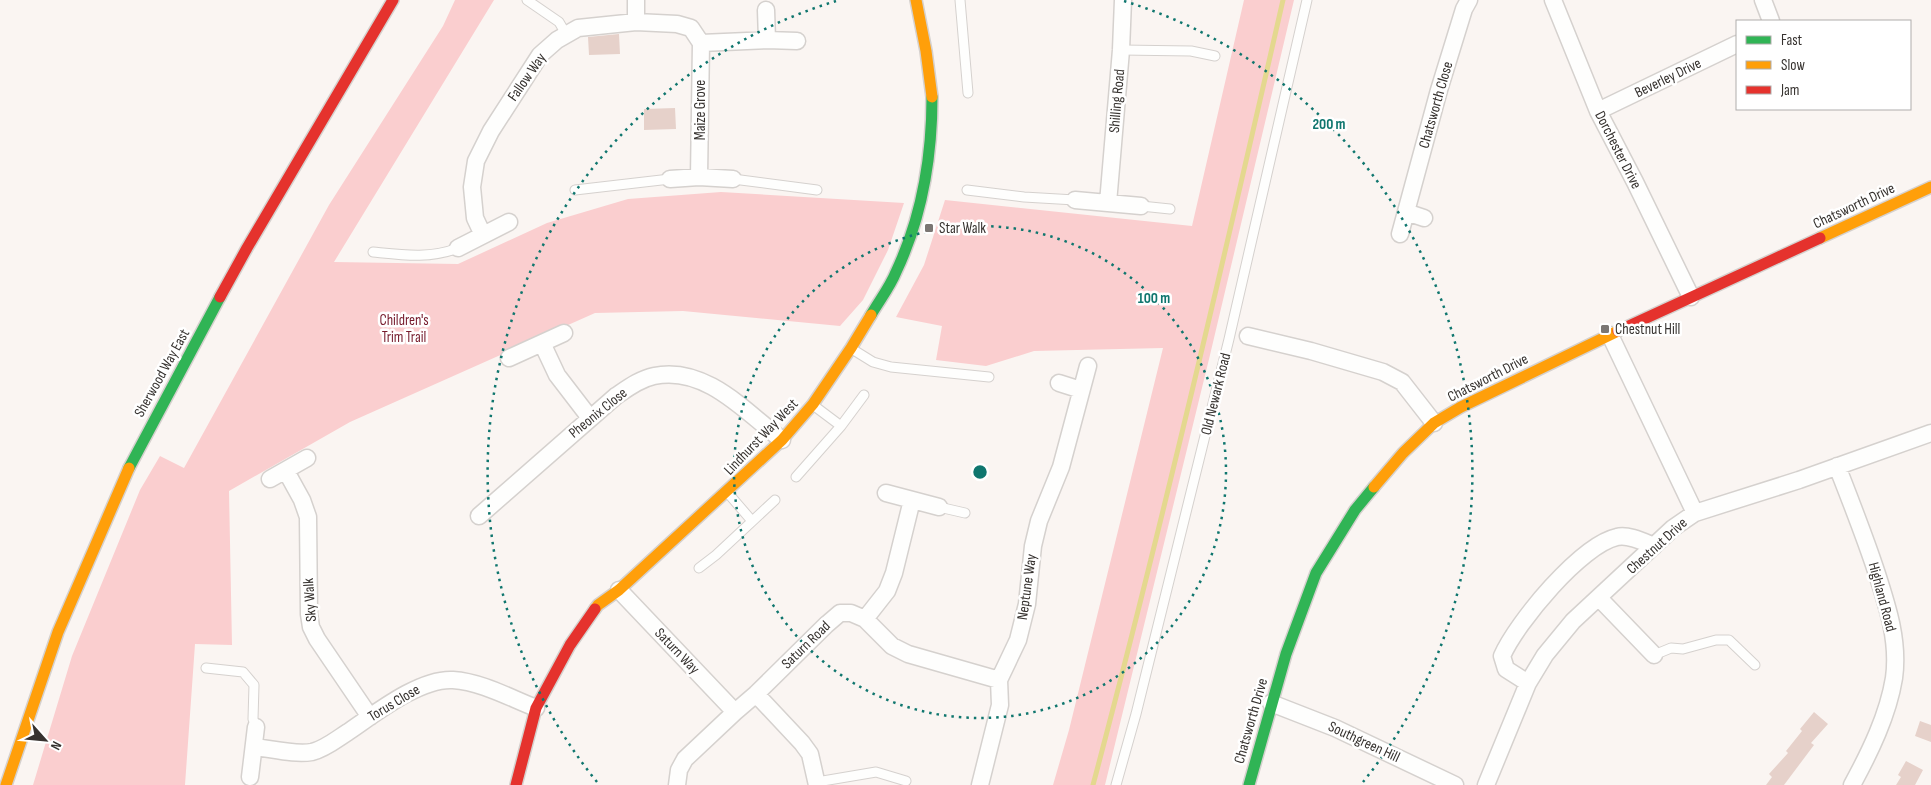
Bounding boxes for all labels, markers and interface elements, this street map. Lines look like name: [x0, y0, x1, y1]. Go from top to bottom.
legend: [1736, 20, 1911, 110]
text: Fast: [1781, 31, 1803, 50]
street label: Fallow Way: [504, 49, 551, 105]
street label: Beverley Drive: [1632, 54, 1704, 102]
text: Slow: [1781, 56, 1805, 75]
street label: Chatsworth Close: [1415, 59, 1457, 151]
street label: Shilling Road: [1105, 68, 1129, 134]
street label: Maize Grove: [691, 80, 710, 140]
text: Jam: [1780, 81, 1799, 100]
street label: Dorchester Drive: [1590, 108, 1646, 192]
text: 200 m: [1312, 115, 1346, 134]
street label: Chatsworth Drive: [1810, 179, 1898, 233]
place label: Star Walk: [939, 219, 986, 238]
marker: Star Walk: [923, 222, 935, 234]
text: 100 m: [1138, 289, 1170, 308]
park label: Children's Trim Trail: [379, 311, 429, 347]
place label: Chestnut Hill: [1615, 320, 1680, 339]
marker: Chestnut Hill: [1599, 323, 1611, 335]
street label: Sherwood Way East: [130, 325, 194, 420]
street label: Chatsworth Drive: [1444, 350, 1532, 406]
street label: Old Newark Road: [1197, 351, 1235, 437]
street label: Pheonix Close: [565, 384, 631, 442]
street label: Lindhurst Way West: [720, 395, 802, 479]
centre of rings: [971, 463, 989, 481]
street label: Chestnut Drive: [1623, 514, 1691, 578]
street label: Neptune Way: [1013, 553, 1041, 621]
street label: Highland Road: [1864, 560, 1900, 634]
street label: Sky Walk: [299, 577, 321, 623]
street label: Saturn Road: [777, 617, 835, 673]
street label: Saturn Way: [650, 624, 704, 678]
street label: Chatsworth Drive: [1230, 676, 1272, 766]
street label: Torus Close: [365, 680, 423, 726]
north arrow: [20, 715, 70, 765]
street label: Southgreen Hill: [1325, 717, 1403, 767]
text: N: [47, 738, 65, 753]

